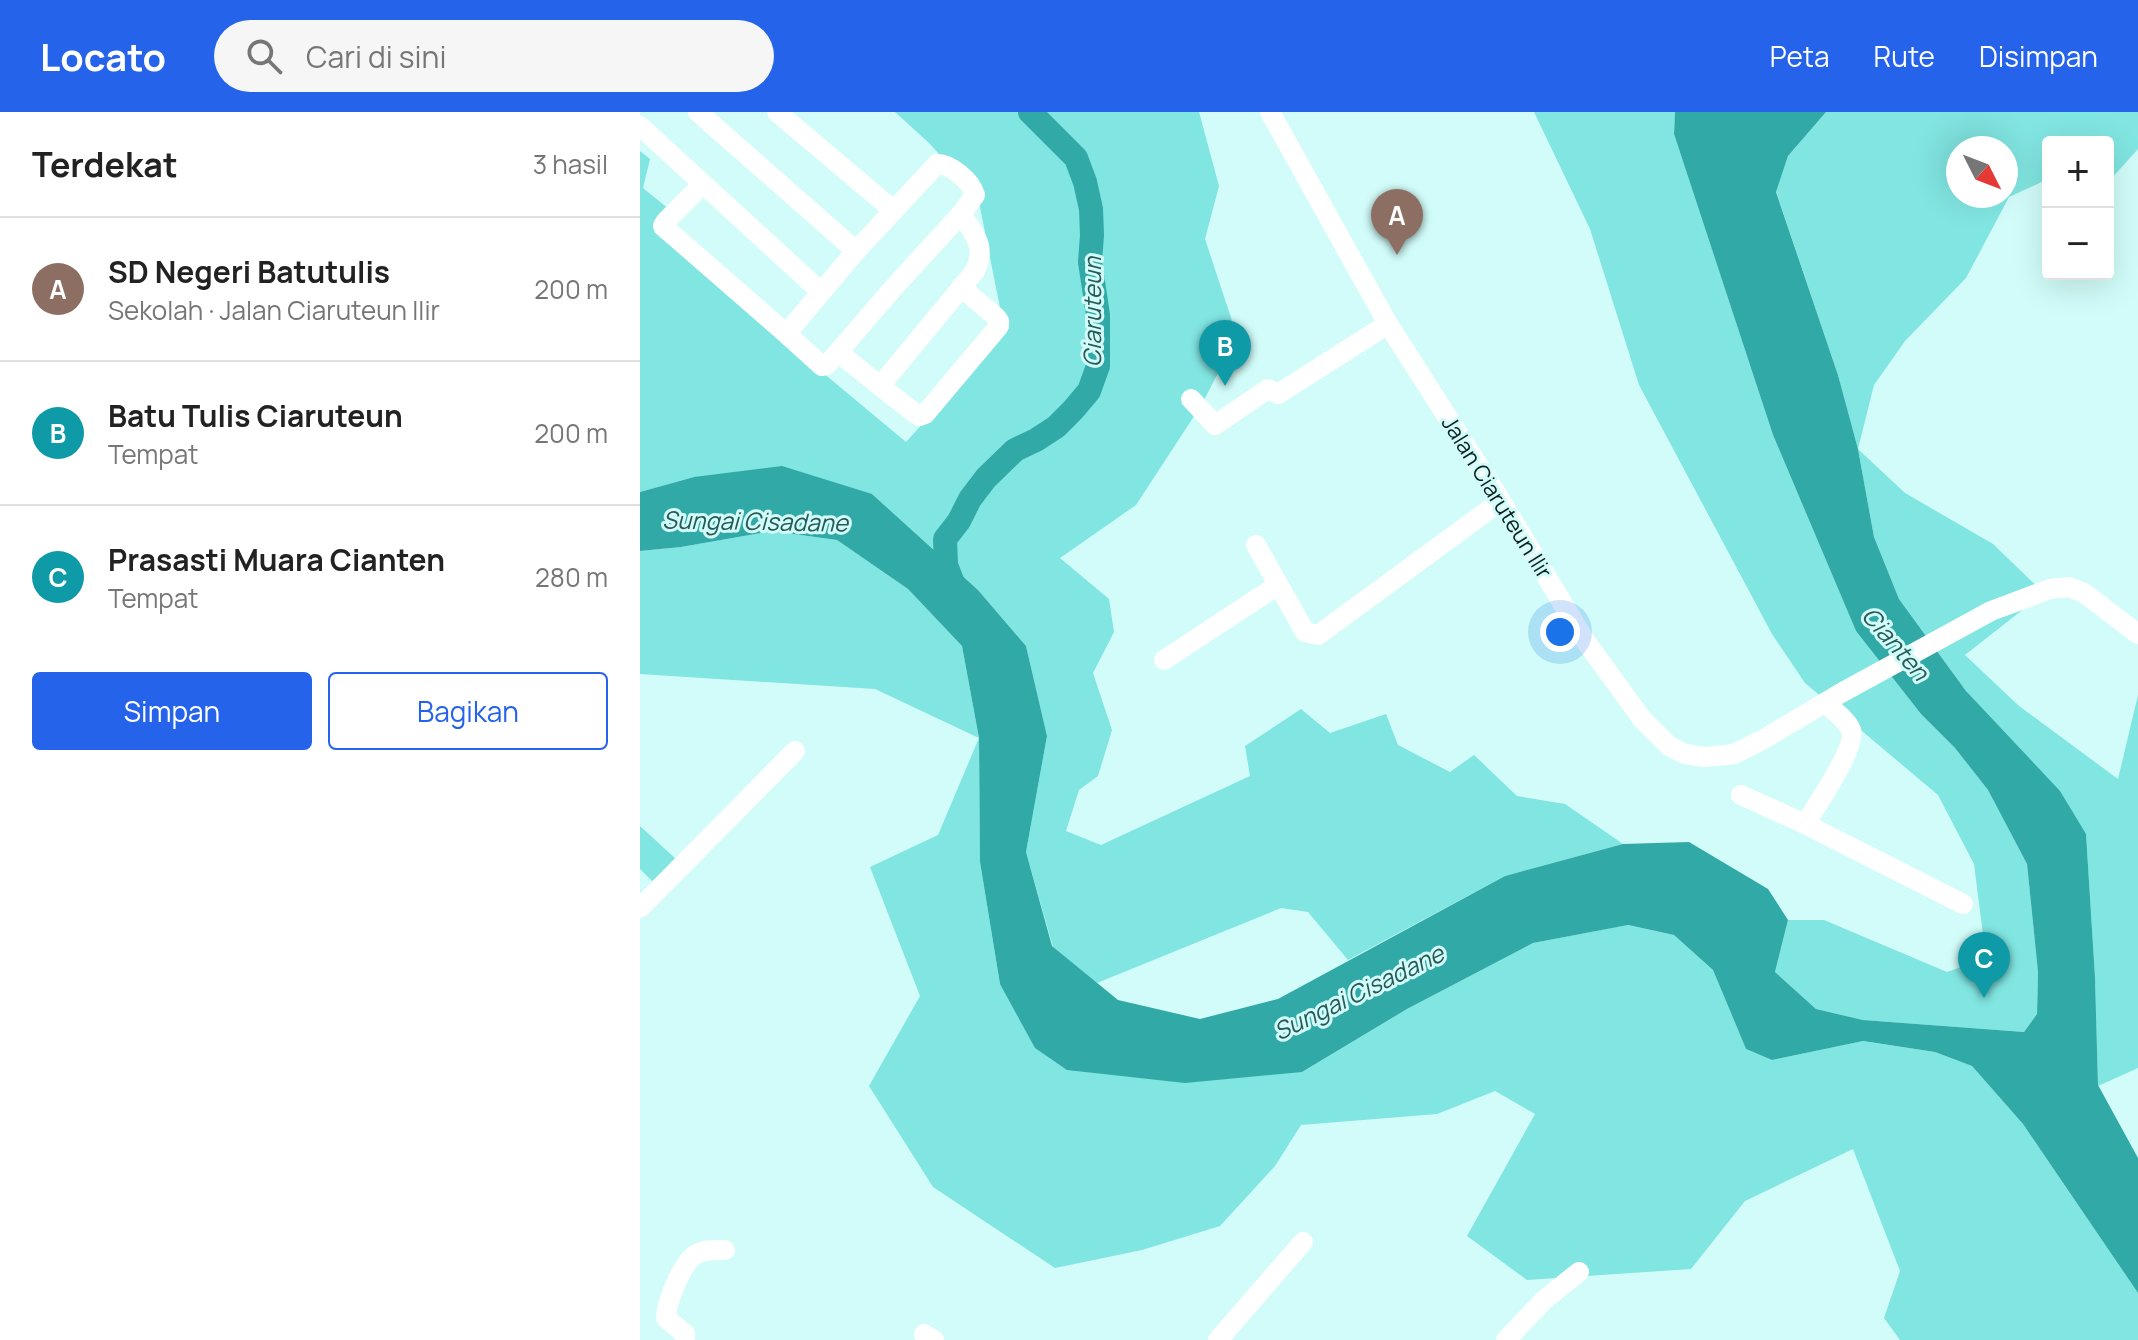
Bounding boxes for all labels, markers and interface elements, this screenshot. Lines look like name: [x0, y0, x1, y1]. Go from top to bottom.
search box: [214, 20, 774, 92]
text: Locato: [40, 30, 166, 82]
icon: search: [242, 34, 286, 78]
text: Cari di sini: [306, 36, 446, 77]
text: Peta: [1770, 37, 1830, 75]
text: Rute: [1874, 37, 1935, 75]
text: Disimpan: [1979, 37, 2098, 75]
north arrow: [1946, 136, 2018, 208]
map controls: [2042, 136, 2114, 280]
button: +: [2042, 136, 2114, 208]
text: Terdekat: [32, 141, 178, 187]
text: 3 hasil: [533, 146, 608, 182]
pin: A: [1371, 189, 1423, 255]
button: −: [2042, 208, 2114, 280]
text: SD Negeri Batutulis: [108, 251, 390, 292]
water label: Ciaruteun: [1075, 256, 1108, 367]
text: A: [49, 271, 67, 307]
text: 200 m: [534, 271, 608, 307]
text: Sekolah · Jalan Ciaruteun Ilir: [108, 292, 440, 328]
pin: B: [1199, 320, 1251, 386]
text: Batu Tulis Ciaruteun: [108, 395, 403, 436]
street label: Jalan Ciaruteun Ilir: [1435, 410, 1559, 584]
text: B: [50, 415, 66, 451]
text: 200 m: [534, 415, 608, 451]
text: Tempat: [108, 436, 199, 472]
water label: Sungai Cisadane: [662, 502, 850, 539]
text: Prasasti Muara Cianten: [108, 539, 445, 580]
text: C: [48, 559, 68, 595]
text: 280 m: [535, 559, 608, 595]
text: Tempat: [108, 580, 199, 616]
water label: Cianten: [1855, 599, 1938, 687]
your location: [1540, 612, 1580, 652]
button: Simpan: [32, 672, 312, 750]
button: Bagikan: [328, 672, 608, 750]
pin: C: [1958, 932, 2010, 998]
water label: Sungai Cisadane: [1268, 935, 1451, 1047]

